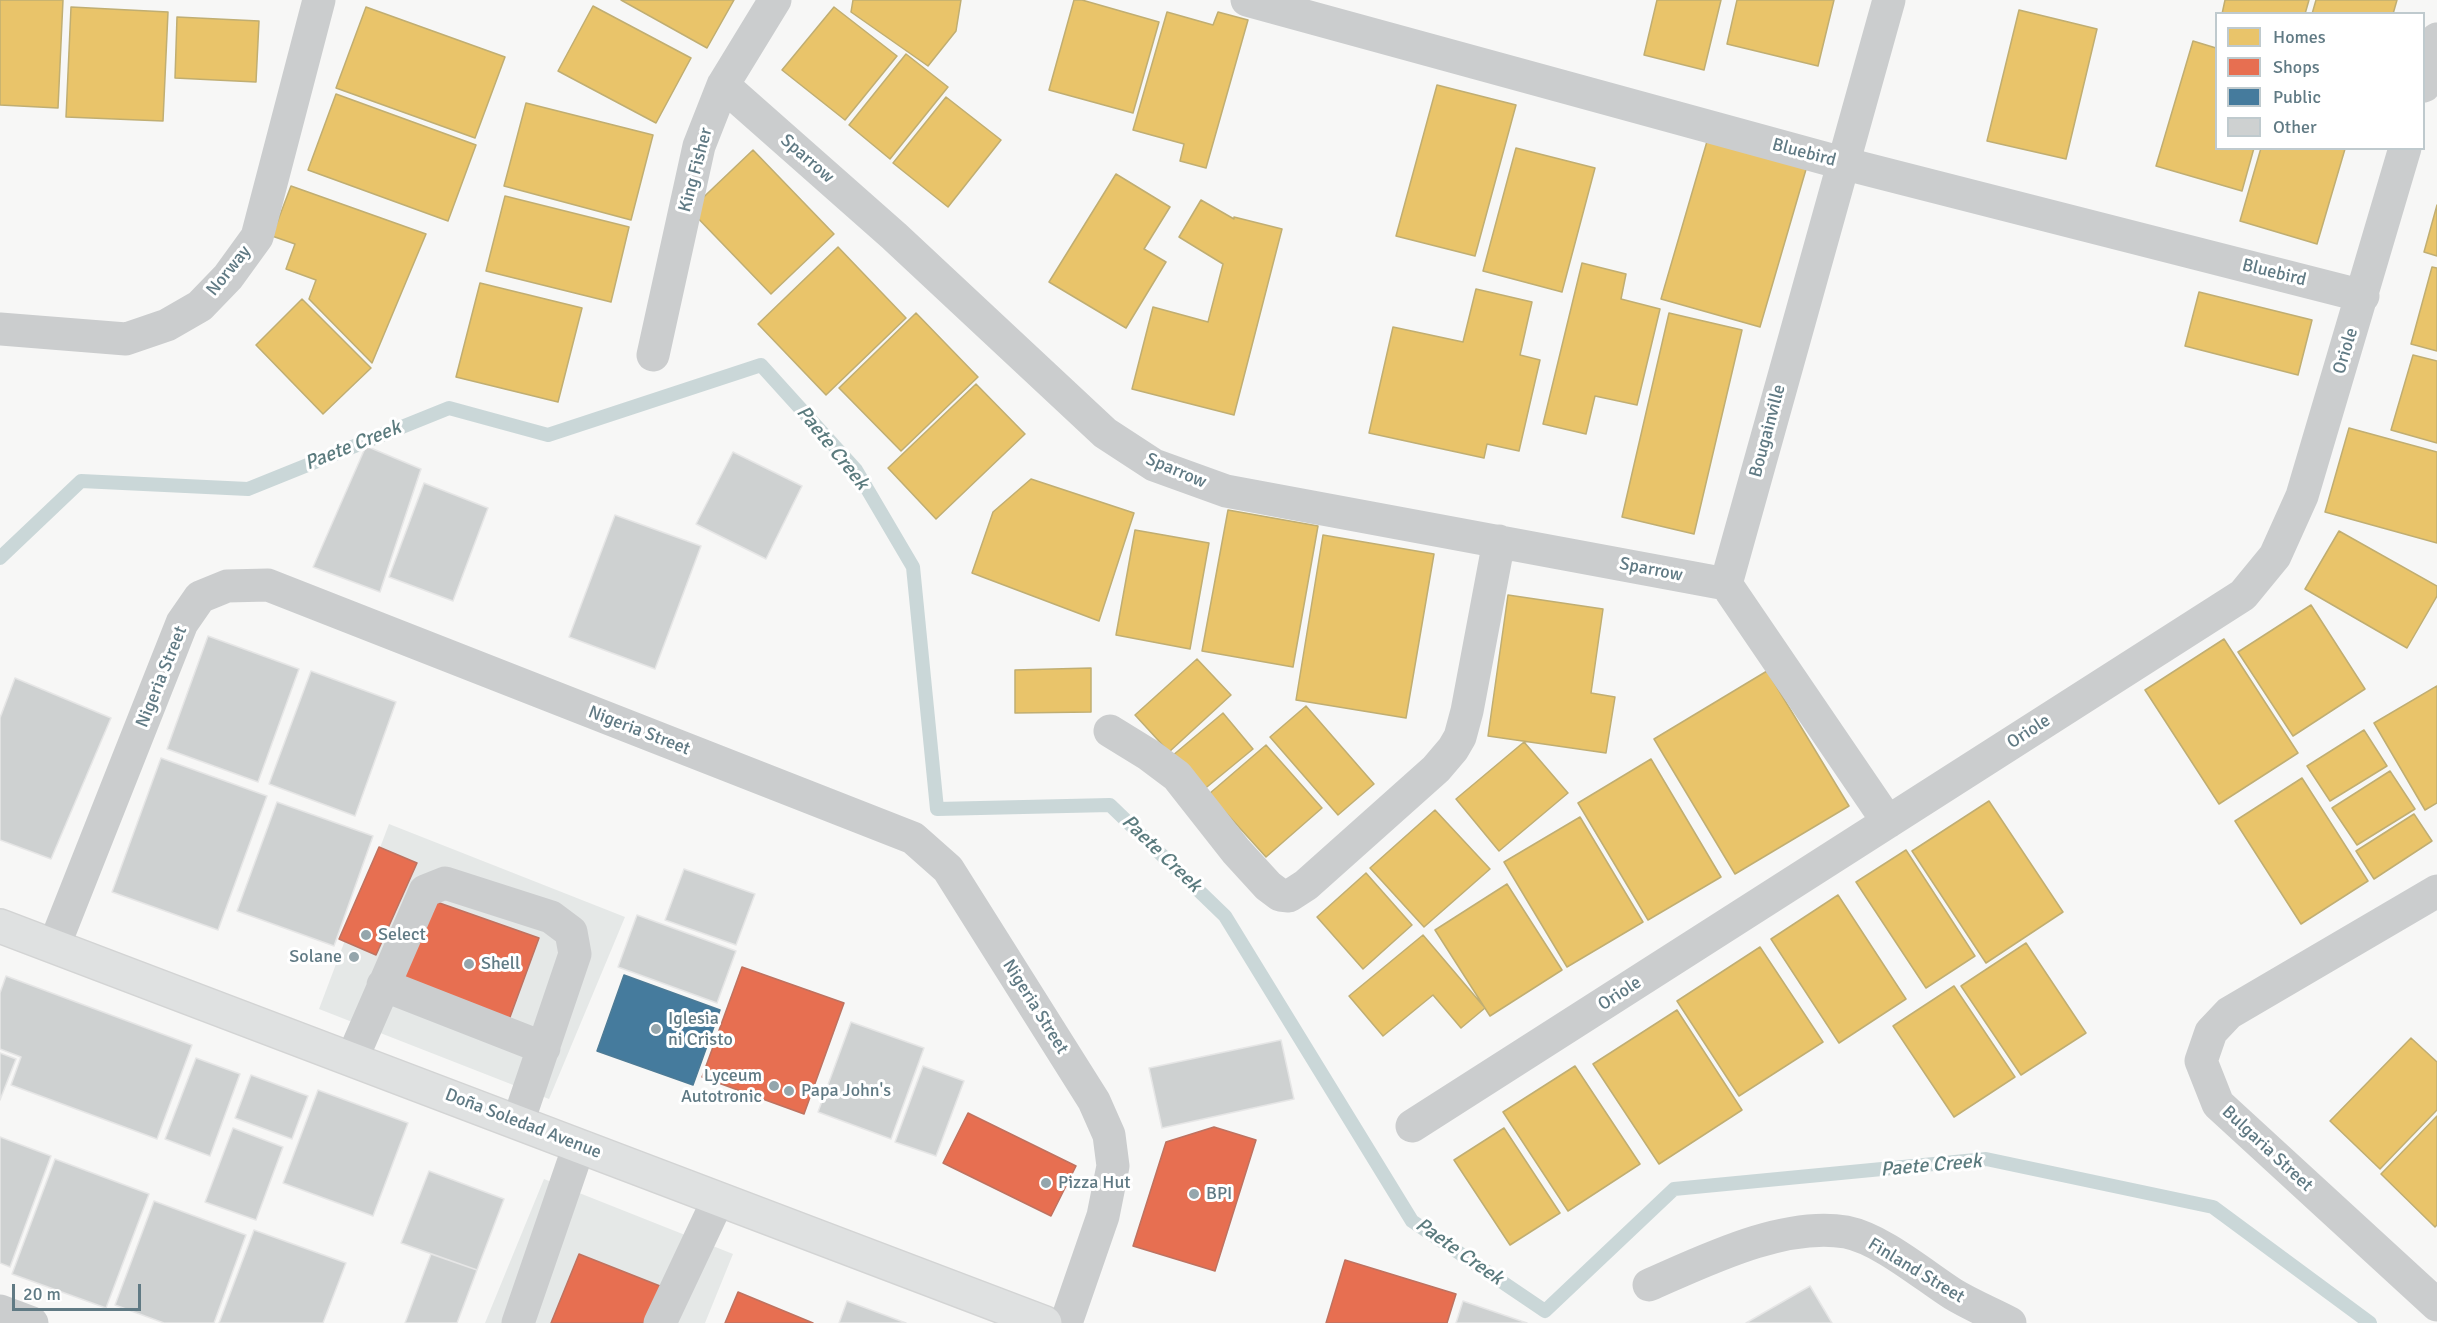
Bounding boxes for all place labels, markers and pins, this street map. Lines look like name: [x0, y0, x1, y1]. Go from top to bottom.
place label: Select: [378, 924, 426, 946]
marker: Select: [359, 928, 373, 942]
place label: Solane: [289, 946, 342, 968]
marker: Solane: [347, 950, 361, 964]
place label: Shell: [481, 953, 520, 975]
marker: Shell: [462, 957, 476, 971]
place label: Iglesia ni Cristo: [668, 1008, 733, 1050]
marker: Iglesia ni Cristo: [649, 1022, 663, 1036]
place label: Lyceum Autotronic: [681, 1065, 762, 1108]
marker: Lyceum Autotronic: [767, 1079, 781, 1093]
place label: Papa John's: [801, 1080, 891, 1102]
marker: Papa John's: [782, 1084, 796, 1098]
place label: Pizza Hut: [1058, 1172, 1131, 1194]
marker: Pizza Hut: [1039, 1176, 1053, 1190]
place label: BPI: [1206, 1183, 1232, 1205]
marker: BPI: [1187, 1187, 1201, 1201]

